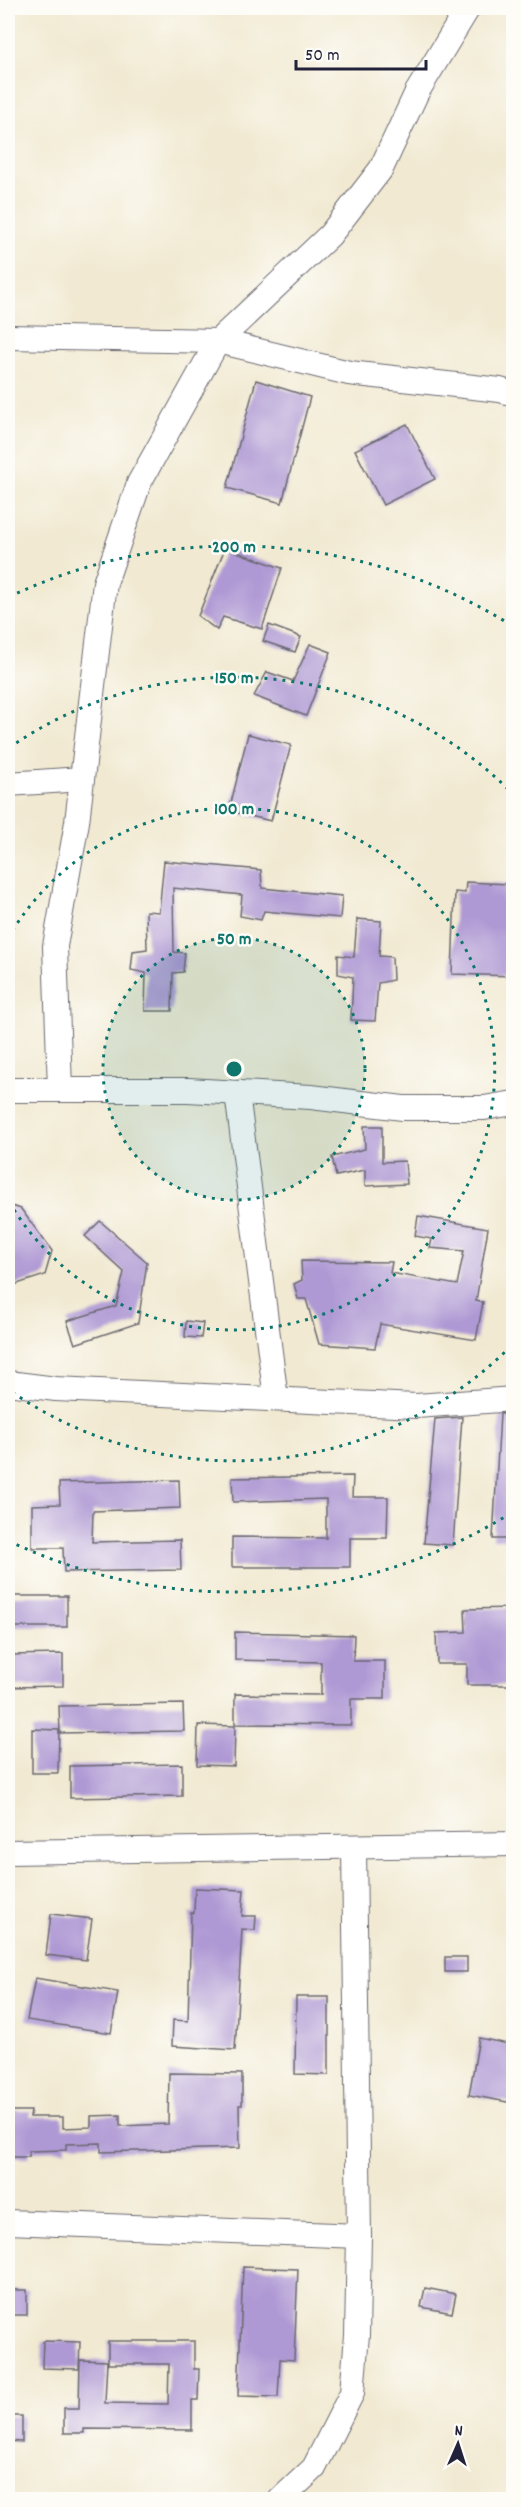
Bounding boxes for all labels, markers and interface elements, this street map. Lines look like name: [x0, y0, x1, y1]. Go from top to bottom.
scale bar: [296, 33, 426, 71]
text: 50 m: [305, 44, 340, 69]
text: 200 m: [212, 536, 256, 561]
text: 150 m: [215, 667, 253, 692]
text: 100 m: [214, 798, 254, 823]
text: 50 m: [217, 928, 251, 953]
centre of rings: [224, 1059, 244, 1079]
north arrow: [428, 2414, 488, 2474]
text: N: [454, 2420, 463, 2443]

